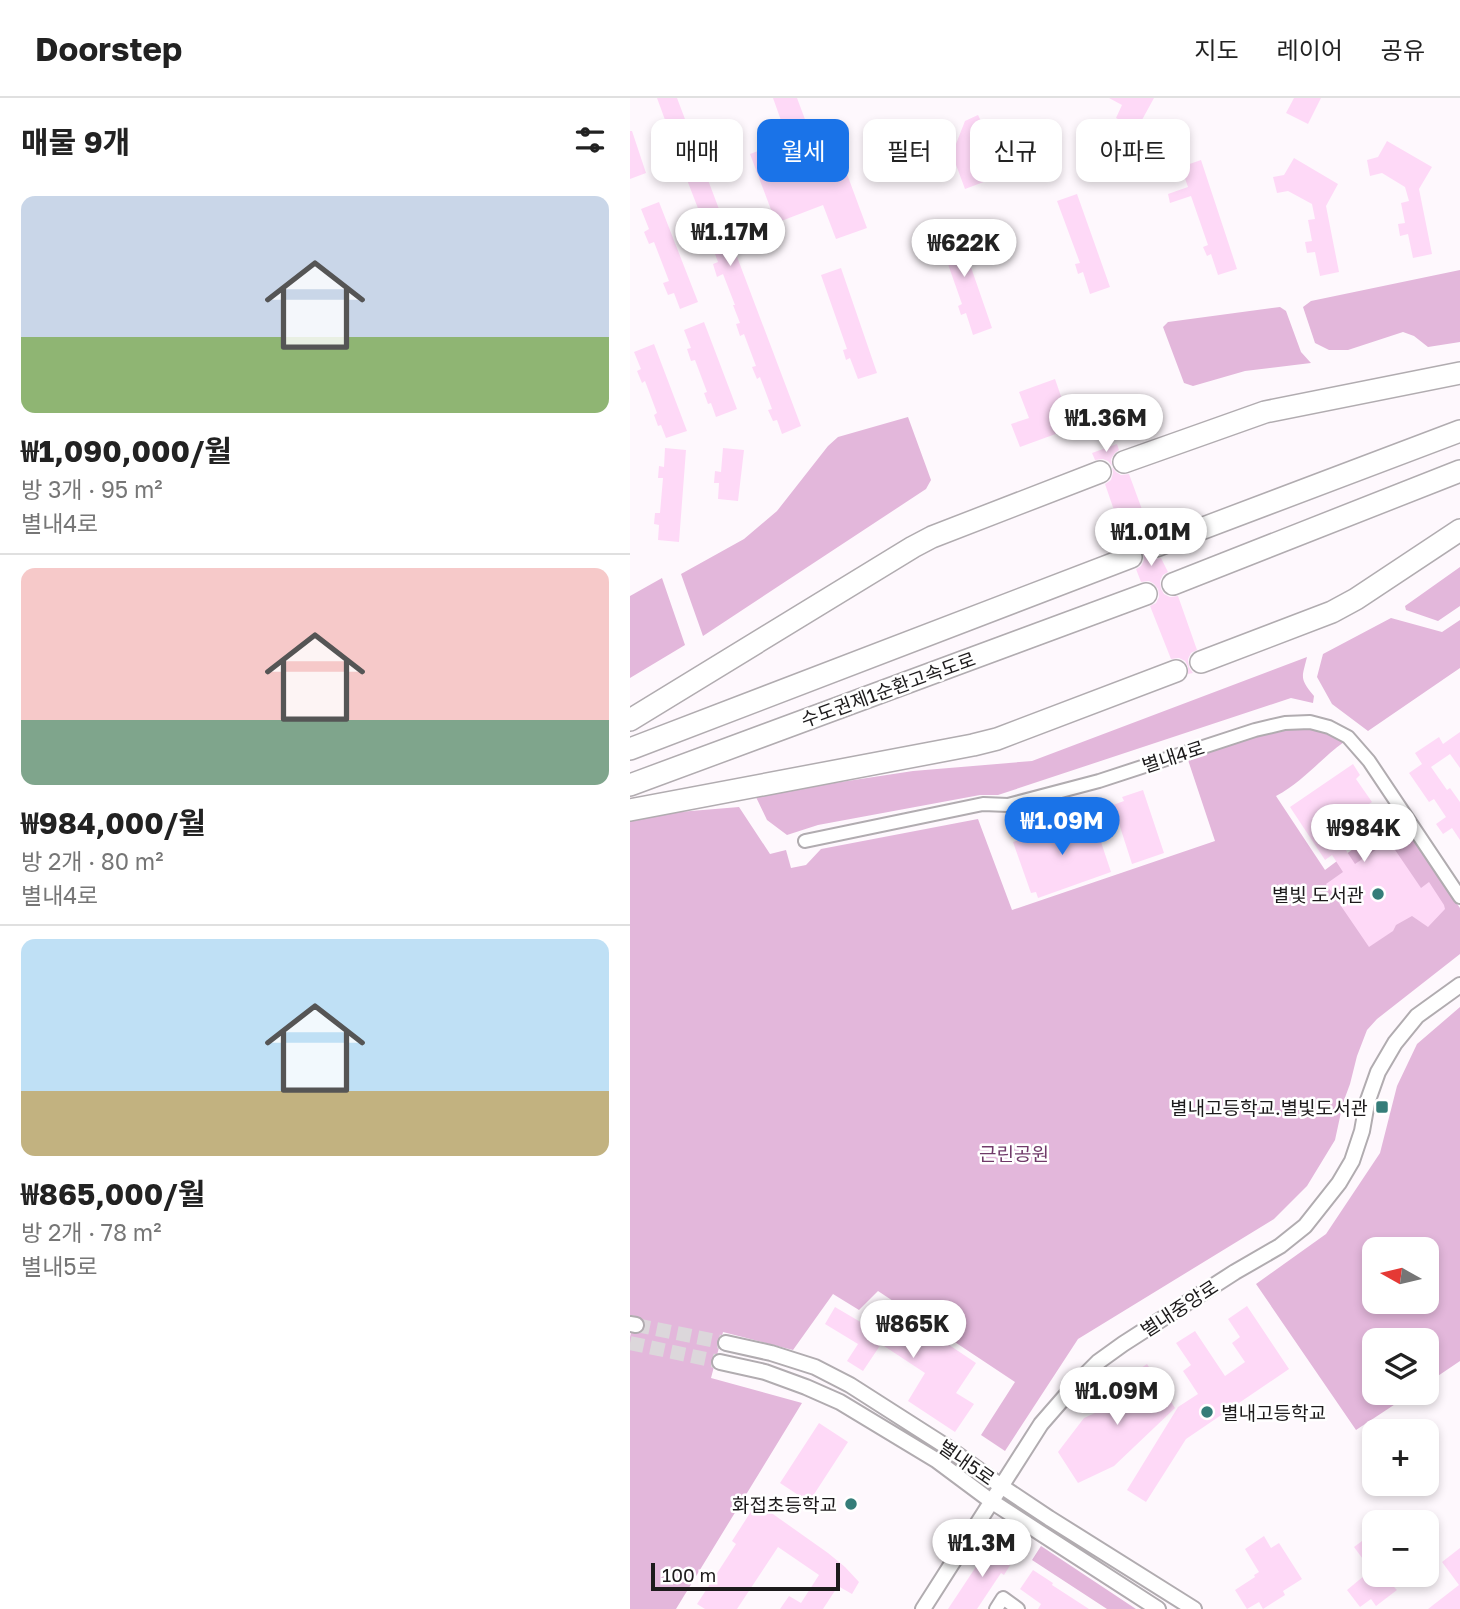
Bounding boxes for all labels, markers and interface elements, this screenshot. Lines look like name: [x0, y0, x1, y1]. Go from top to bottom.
text: Doorstep: [35, 29, 182, 68]
text: 지도: [1194, 35, 1239, 64]
text: 레이어: [1277, 35, 1343, 64]
text: 공유: [1381, 35, 1425, 64]
chip: 매매: [651, 119, 743, 182]
chip: 월세: [757, 119, 849, 182]
chip: 필터: [863, 119, 956, 182]
chip: 신규: [970, 119, 1062, 182]
chip: 아파트: [1076, 119, 1190, 182]
icon: filters: [571, 121, 609, 159]
text: 매물 9개: [21, 124, 130, 160]
pin: ₩1.17M: [673, 208, 787, 268]
text: ₩1.17M: [691, 217, 769, 245]
pin: ₩622K: [915, 220, 1013, 279]
text: ₩622K: [928, 228, 1000, 256]
icon: home: [252, 242, 378, 368]
pin: ₩1.36M: [1049, 394, 1163, 454]
text: ₩1.36M: [1065, 403, 1147, 431]
text: ₩1,090,000/월: [21, 433, 232, 469]
text: 방 3개 · 95 m²: [21, 475, 163, 503]
pin: ₩1.01M: [1094, 508, 1208, 568]
text: 별내4로: [21, 509, 99, 537]
text: ₩1.01M: [1111, 517, 1191, 545]
icon: home: [252, 614, 378, 740]
street label: 수도권제1순환고속도로: [798, 647, 978, 731]
street label: 별내4로: [1139, 735, 1207, 777]
pin: ₩1.09M: [1005, 798, 1119, 857]
pin: ₩984K: [1315, 804, 1413, 864]
text: ₩984,000/월: [21, 805, 206, 841]
text: ₩1.09M: [1021, 806, 1103, 834]
text: ₩984K: [1327, 813, 1401, 841]
text: 방 2개 · 80 m²: [21, 847, 164, 875]
text: 별내4로: [21, 881, 99, 909]
place label: 별빛 도서관: [1272, 883, 1364, 906]
marker: 별빛 도서관: [1370, 886, 1386, 902]
icon: home: [252, 985, 378, 1111]
place label: 별내고등학교.별빛도서관: [1170, 1096, 1368, 1119]
marker: 별내고등학교.별빛도서관: [1374, 1099, 1390, 1115]
park label: 근린공원: [979, 1142, 1049, 1165]
text: ₩865,000/월: [21, 1176, 205, 1212]
text: 방 2개 · 78 m²: [21, 1218, 161, 1246]
north arrow: [1362, 1237, 1438, 1314]
map controls: [1362, 1237, 1439, 1587]
text: 별내5로: [21, 1252, 98, 1280]
street label: 별내중앙로: [1136, 1275, 1222, 1341]
pin: ₩865K: [864, 1300, 962, 1360]
text: ₩865K: [876, 1309, 950, 1337]
button: layers: [1362, 1328, 1439, 1405]
pin: ₩1.09M: [1060, 1368, 1174, 1427]
text: ₩1.09M: [1076, 1376, 1158, 1404]
place label: 별내고등학교: [1221, 1401, 1326, 1424]
marker: 별내고등학교: [1199, 1404, 1215, 1420]
button: +: [1362, 1419, 1439, 1496]
street label: 별내5로: [934, 1434, 1000, 1490]
place label: 화접초등학교: [732, 1493, 837, 1516]
marker: 화접초등학교: [843, 1496, 859, 1512]
button: −: [1362, 1510, 1439, 1587]
pin: ₩1.3M: [933, 1520, 1031, 1579]
text: ₩1.3M: [948, 1528, 1016, 1556]
scale bar: [651, 1560, 840, 1592]
text: 100 m: [662, 1563, 716, 1586]

